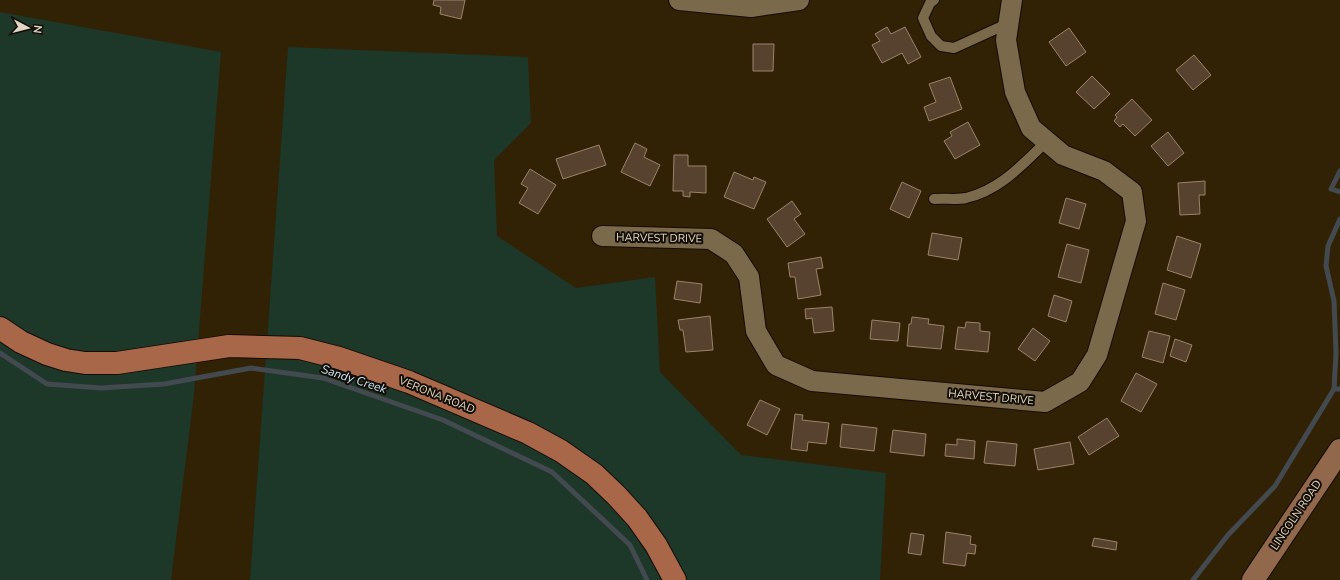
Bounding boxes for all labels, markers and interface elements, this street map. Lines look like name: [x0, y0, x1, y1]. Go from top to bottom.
north arrow: [8, 8, 48, 48]
text: N: [29, 24, 45, 34]
street label: HARVEST DRIVE: [616, 230, 702, 246]
water label: Sandy Creek: [319, 361, 390, 397]
street label: VERONA ROAD: [396, 373, 477, 417]
street label: HARVEST DRIVE: [948, 386, 1034, 408]
street label: LINCOLN ROAD: [1267, 477, 1325, 553]

